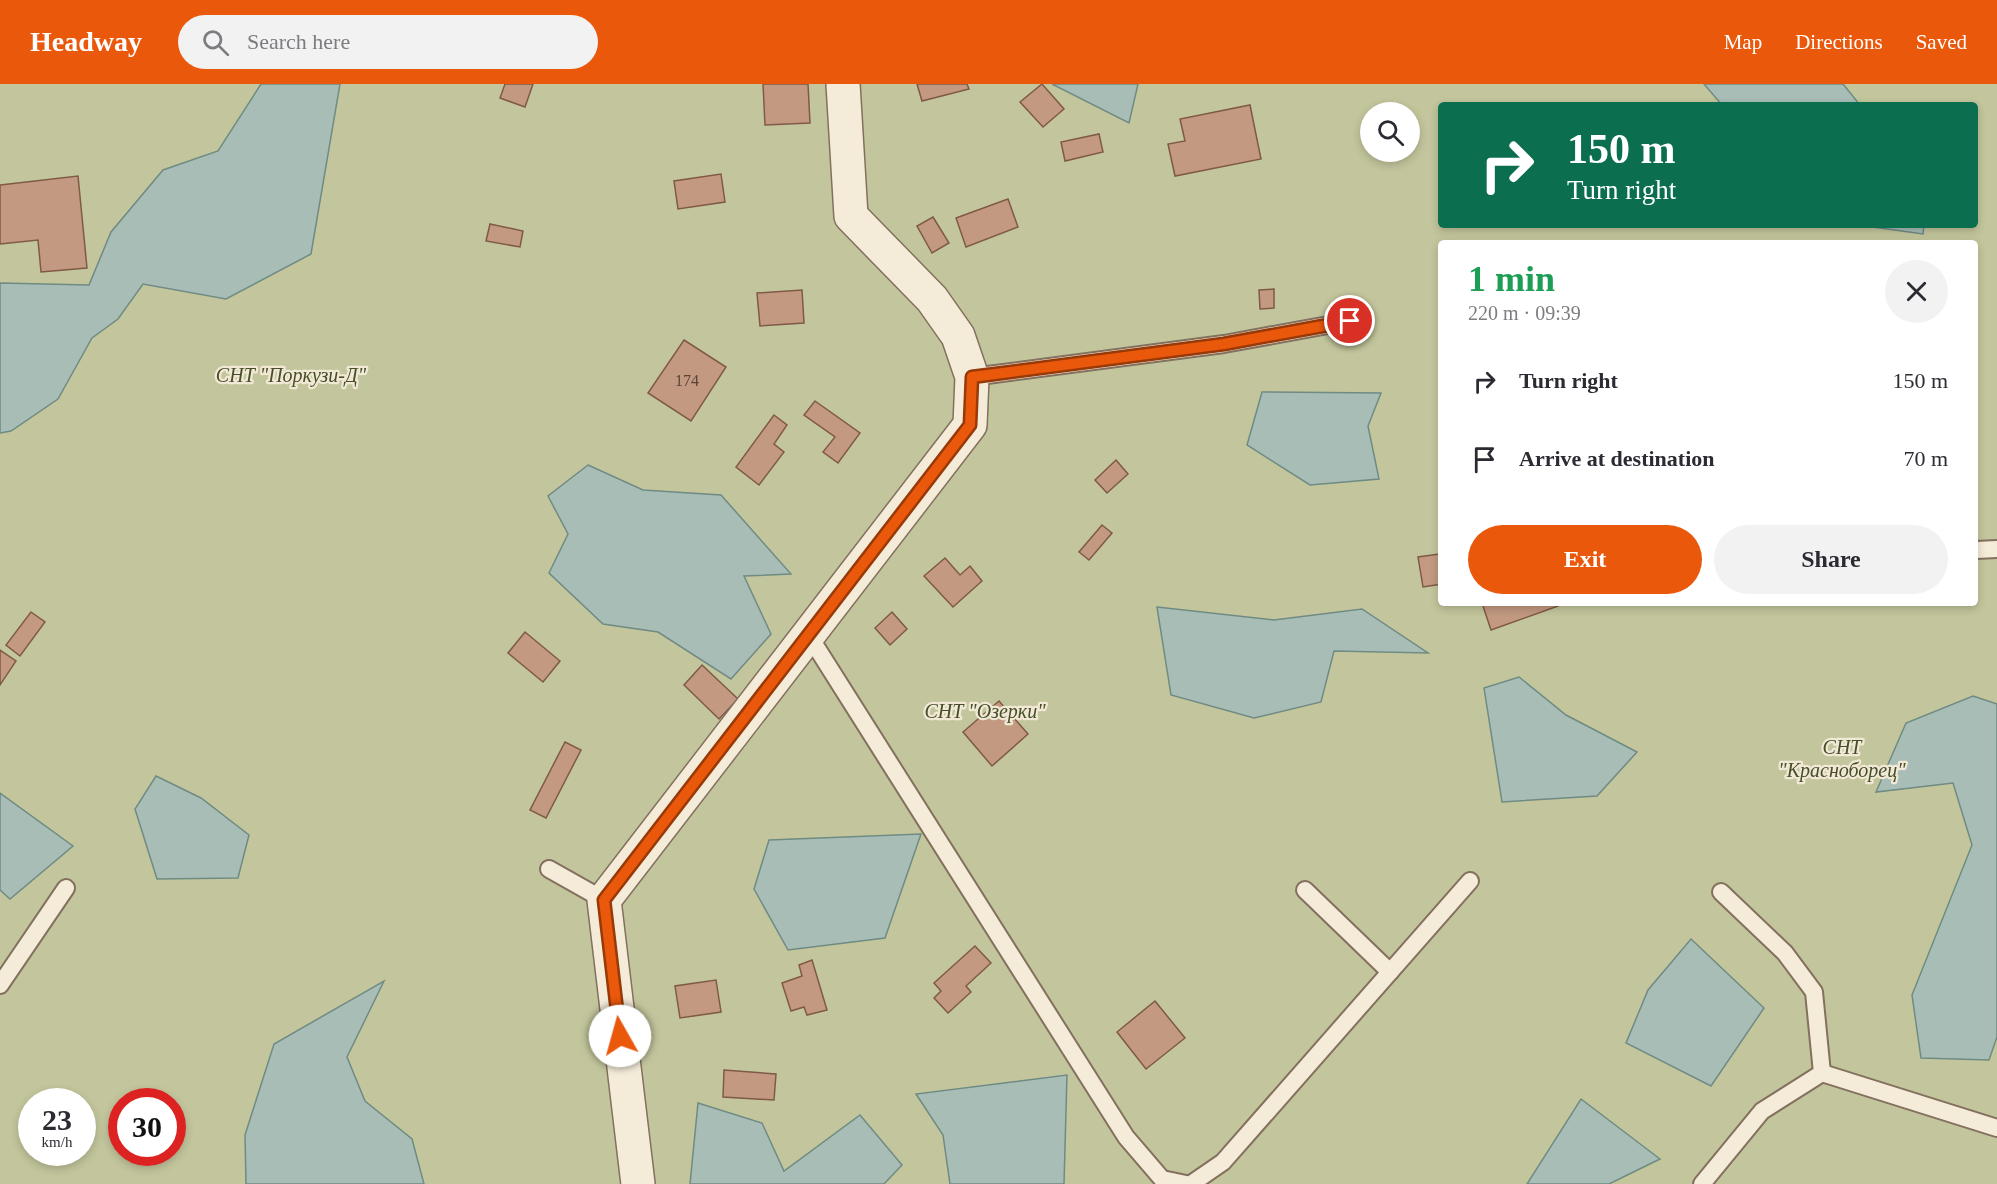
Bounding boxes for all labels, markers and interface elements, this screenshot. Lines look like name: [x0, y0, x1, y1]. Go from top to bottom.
search box: [178, 15, 598, 69]
text: Headway: [30, 26, 142, 57]
icon: search: [199, 26, 232, 59]
text: Search here: [247, 29, 350, 54]
text: Map: [1724, 30, 1762, 54]
text: Directions: [1795, 30, 1883, 54]
text: Saved: [1916, 30, 1967, 54]
map controls: [1360, 102, 1420, 162]
button: search: [1360, 102, 1420, 162]
icon: right: [1468, 126, 1546, 204]
text: 150 m: [1567, 126, 1676, 172]
text: Turn right: [1567, 175, 1676, 205]
text: 1 min: [1468, 259, 1555, 299]
button: close: [1885, 260, 1948, 323]
pin: [1324, 295, 1375, 346]
text: 220 m · 09:39: [1468, 302, 1581, 324]
icon: arrive: [1333, 304, 1366, 337]
park label: СНТ "Поркузи-Д": [216, 364, 367, 387]
icon: right: [1468, 365, 1501, 398]
text: Turn right: [1519, 368, 1618, 393]
text: 150 m: [1892, 368, 1948, 393]
house number: 174: [675, 372, 699, 389]
icon: arrive: [1468, 443, 1501, 476]
text: Arrive at destination: [1519, 446, 1715, 471]
text: 70 m: [1903, 446, 1948, 471]
button: Exit: [1468, 525, 1702, 594]
button: Share: [1714, 525, 1948, 594]
park label: СНТ "Озерки": [924, 700, 1046, 723]
park label: СНТ "Красноборец": [1778, 736, 1906, 782]
position arrow: [588, 1004, 652, 1068]
speed limit sign: 30: [108, 1088, 186, 1166]
text: 23: [42, 1103, 72, 1136]
text: km/h: [42, 1134, 72, 1150]

